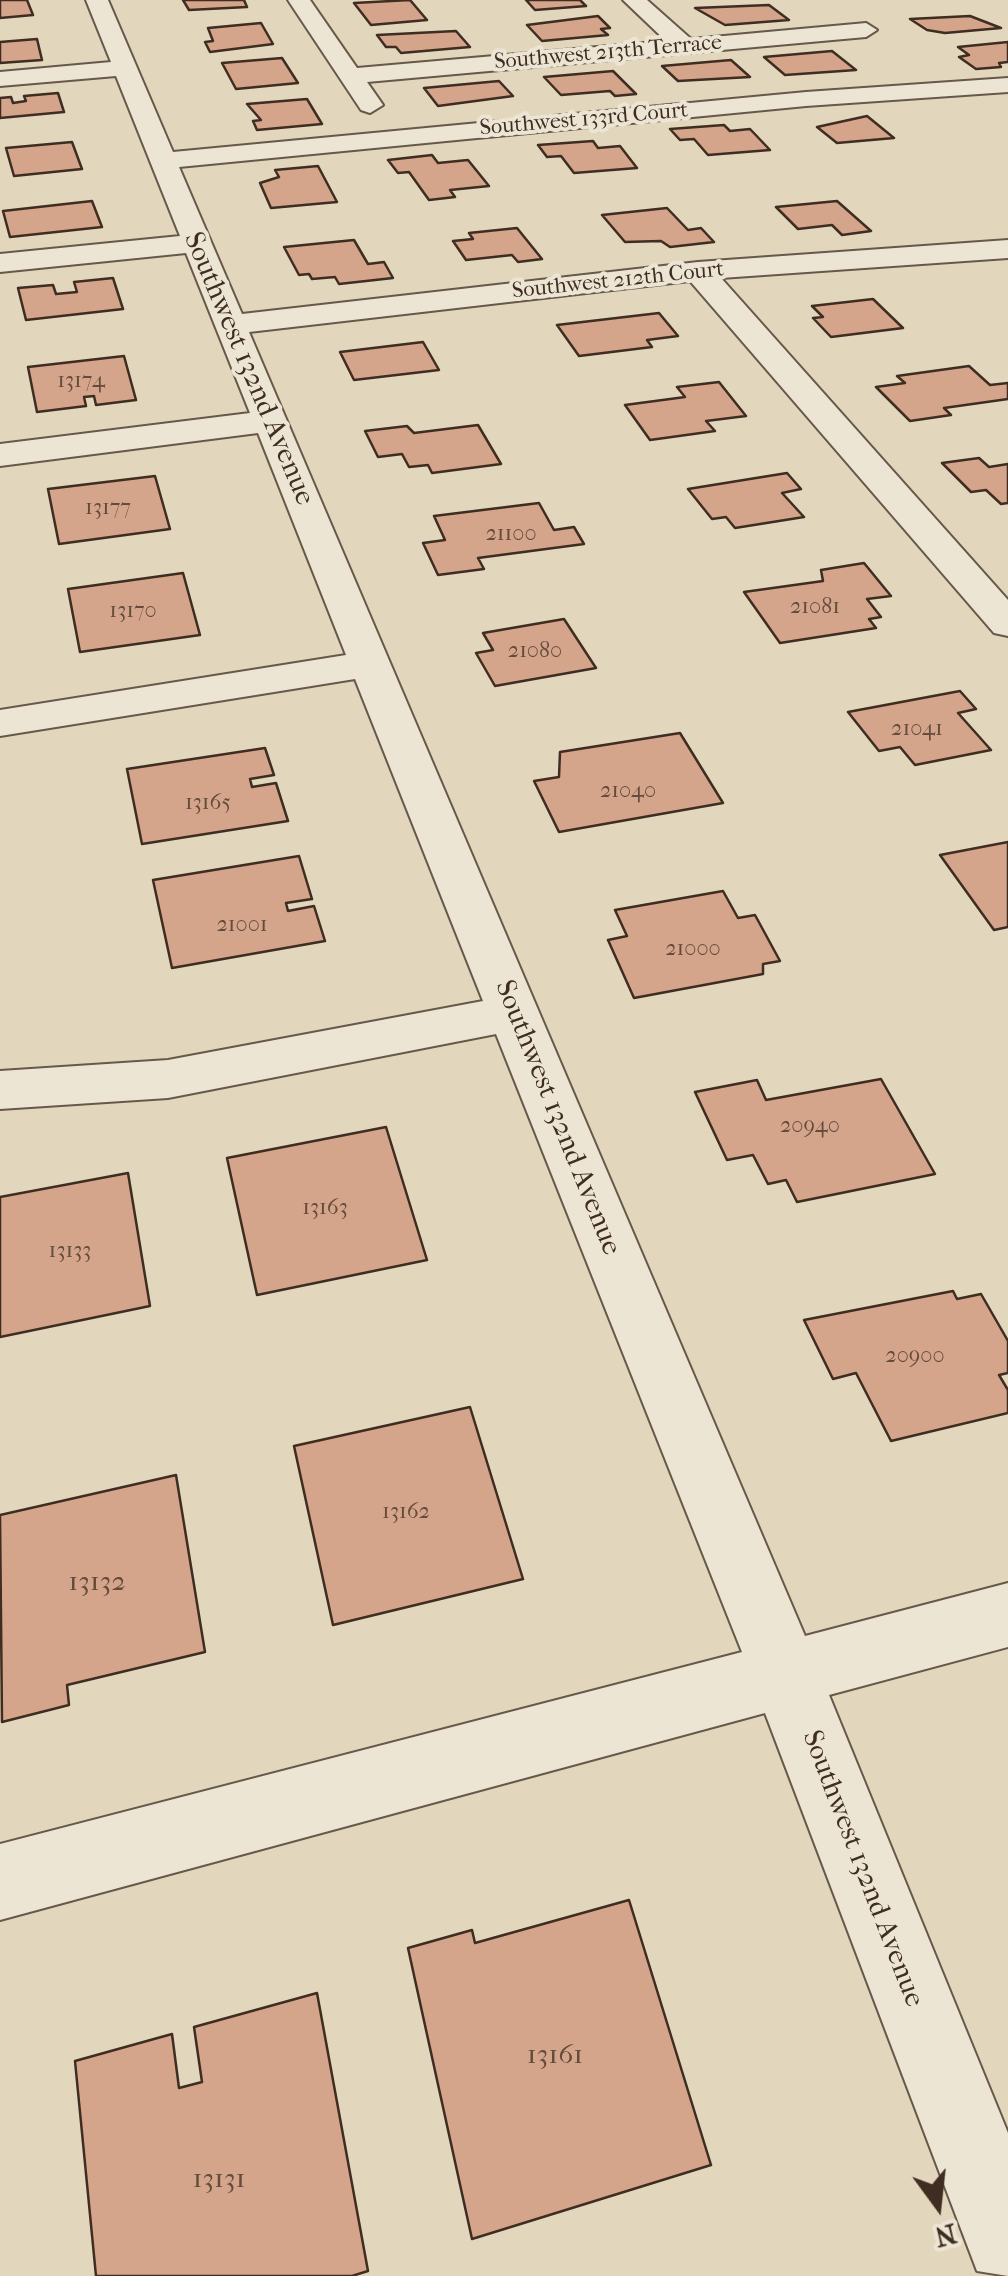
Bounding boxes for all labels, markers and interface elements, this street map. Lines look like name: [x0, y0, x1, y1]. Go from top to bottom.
street label: Southwest 213th Terrace: [493, 30, 723, 76]
street label: Southwest 133rd Court: [479, 98, 689, 142]
street label: Southwest 132nd Avenue: [175, 227, 321, 511]
street label: Southwest 212th Court: [511, 257, 725, 305]
house number: 13174: [57, 369, 105, 395]
house number: 13177: [85, 496, 131, 522]
house number: 21100: [485, 522, 537, 548]
house number: 21081: [790, 595, 840, 621]
house number: 13170: [109, 599, 157, 625]
house number: 21080: [508, 639, 562, 665]
house number: 21041: [891, 717, 943, 743]
house number: 21040: [600, 779, 656, 805]
house number: 13165: [185, 791, 231, 817]
house number: 21001: [216, 913, 268, 939]
house number: 21000: [665, 937, 721, 963]
street label: Southwest 132nd Avenue: [486, 976, 628, 1260]
house number: 20940: [780, 1114, 840, 1140]
house number: 13163: [302, 1196, 348, 1222]
house number: 13133: [49, 1239, 91, 1265]
house number: 20900: [885, 1344, 945, 1370]
house number: 13162: [382, 1500, 430, 1526]
house number: 13132: [68, 1566, 126, 1600]
street label: Southwest 132nd Avenue: [794, 1726, 930, 2012]
house number: 13161: [527, 2039, 583, 2073]
north arrow: [888, 2156, 988, 2256]
house number: 13131: [193, 2163, 245, 2197]
text: N: [931, 2217, 960, 2254]

